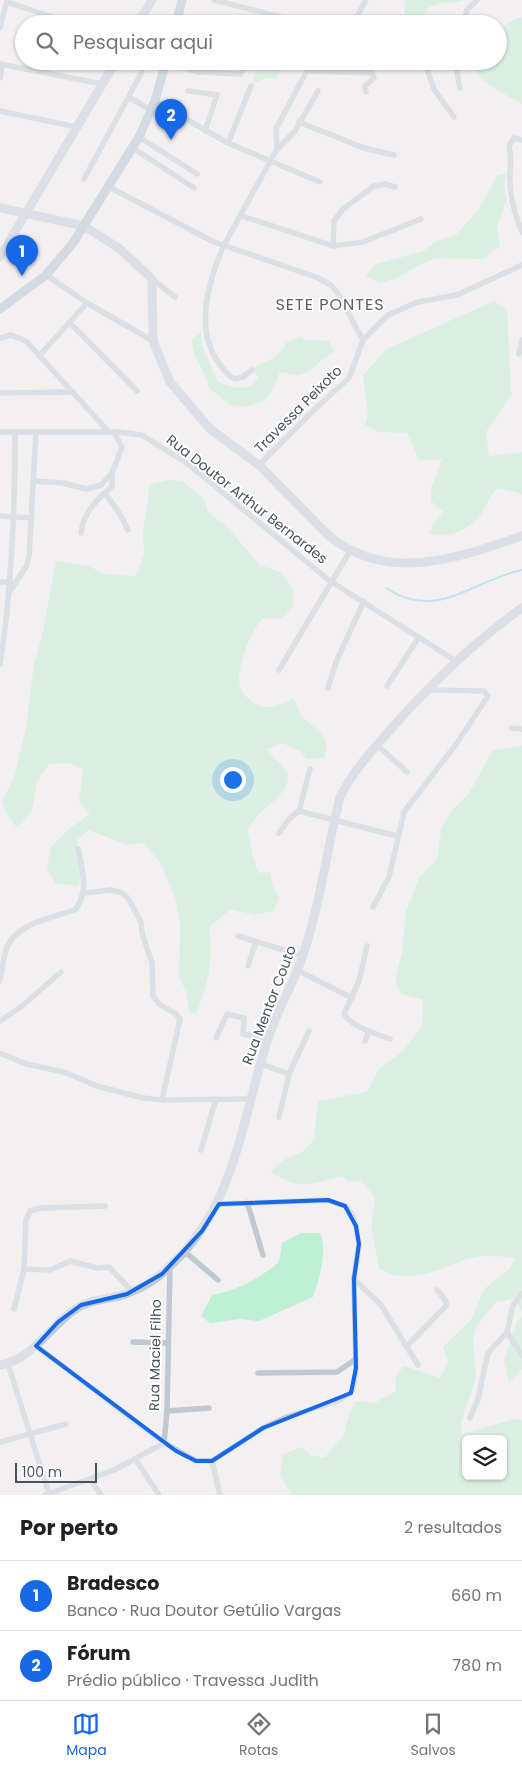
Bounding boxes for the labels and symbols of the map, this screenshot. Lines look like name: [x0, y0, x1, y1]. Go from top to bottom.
pin: 2: [155, 99, 187, 140]
pin: 1: [6, 235, 38, 276]
district label: SETE PONTES: [275, 293, 385, 316]
street label: Travessa Peixoto: [250, 361, 346, 457]
street label: Rua Doutor Arthur Bernardes: [162, 430, 332, 568]
your location: [220, 767, 246, 793]
street label: Rua Mentor Couto: [237, 942, 301, 1067]
street label: Rua Maciel Filho: [144, 1299, 166, 1411]
scale bar: [15, 1460, 98, 1483]

